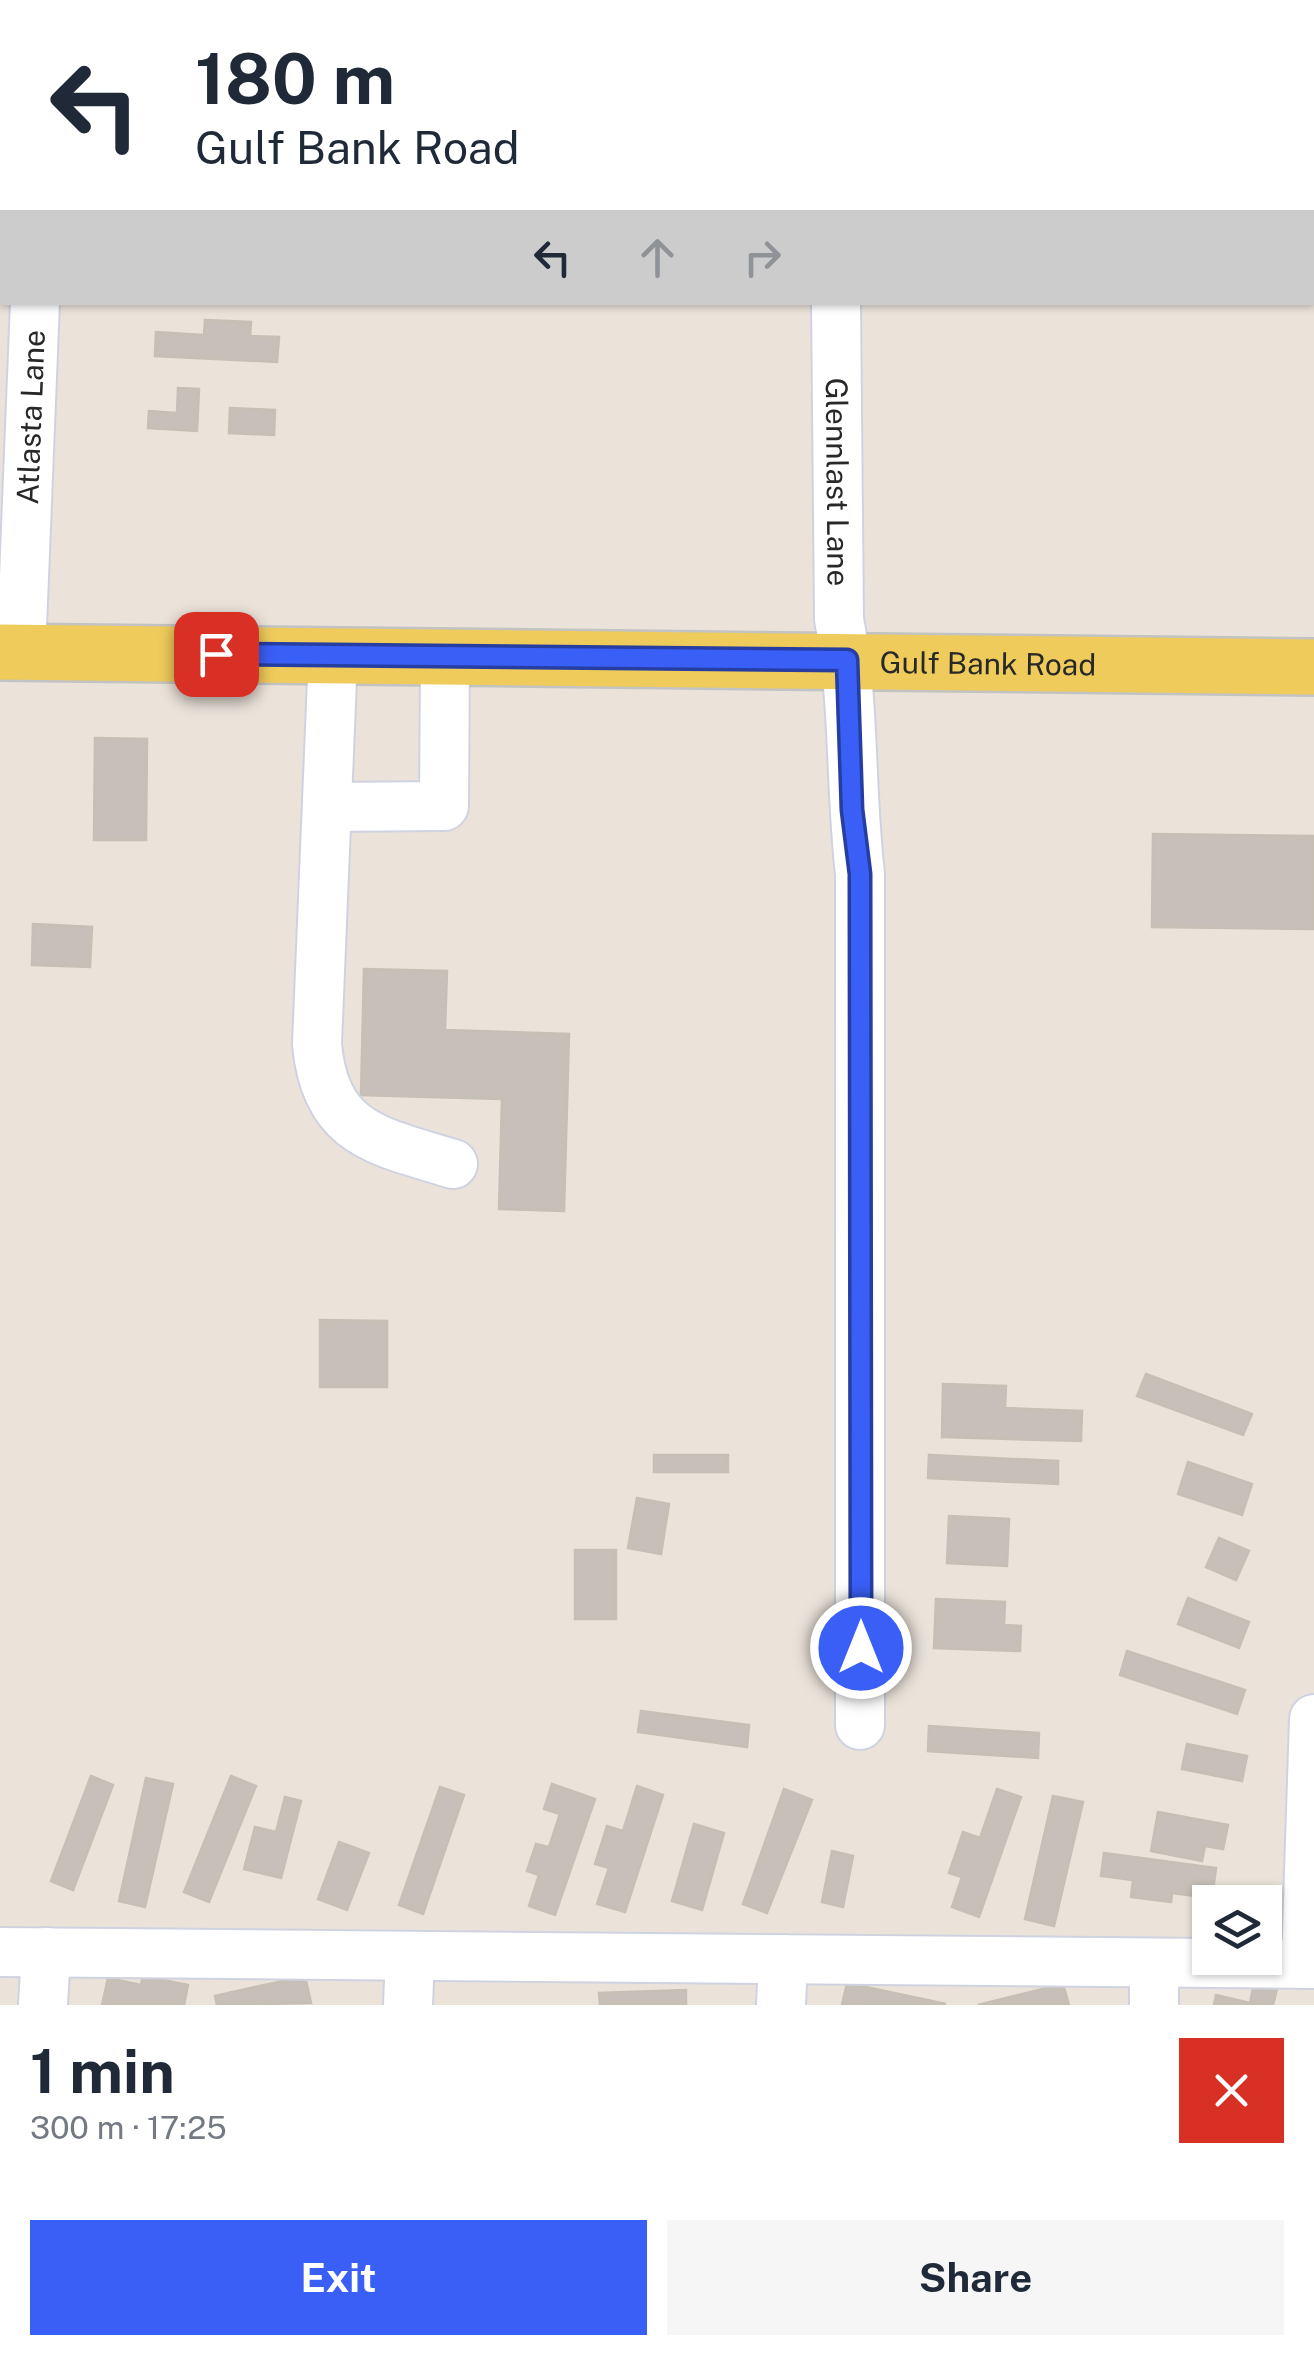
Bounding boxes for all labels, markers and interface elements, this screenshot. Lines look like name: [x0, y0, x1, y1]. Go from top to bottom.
text: 180 m: [195, 37, 395, 120]
icon: left: [30, 40, 160, 170]
text: Gulf Bank Road: [195, 121, 520, 174]
icon: left: [525, 230, 580, 285]
icon: ahead: [630, 230, 685, 285]
icon: right: [735, 230, 790, 285]
street label: Atlasta Lane: [9, 329, 52, 505]
street label: Glennlast Lane: [819, 377, 857, 587]
pin: [174, 612, 259, 697]
icon: arrive: [189, 627, 244, 682]
street label: Gulf Bank Road: [879, 644, 1096, 683]
position arrow: [809, 1596, 913, 1700]
map controls: [1192, 1885, 1282, 1975]
button: layers: [1192, 1885, 1282, 1975]
text: 1 min: [30, 2036, 175, 2107]
button: close: [1179, 2038, 1284, 2143]
text: 300 m · 17:25: [30, 2109, 227, 2146]
button: Exit: [30, 2220, 647, 2335]
button: Share: [667, 2220, 1284, 2335]

